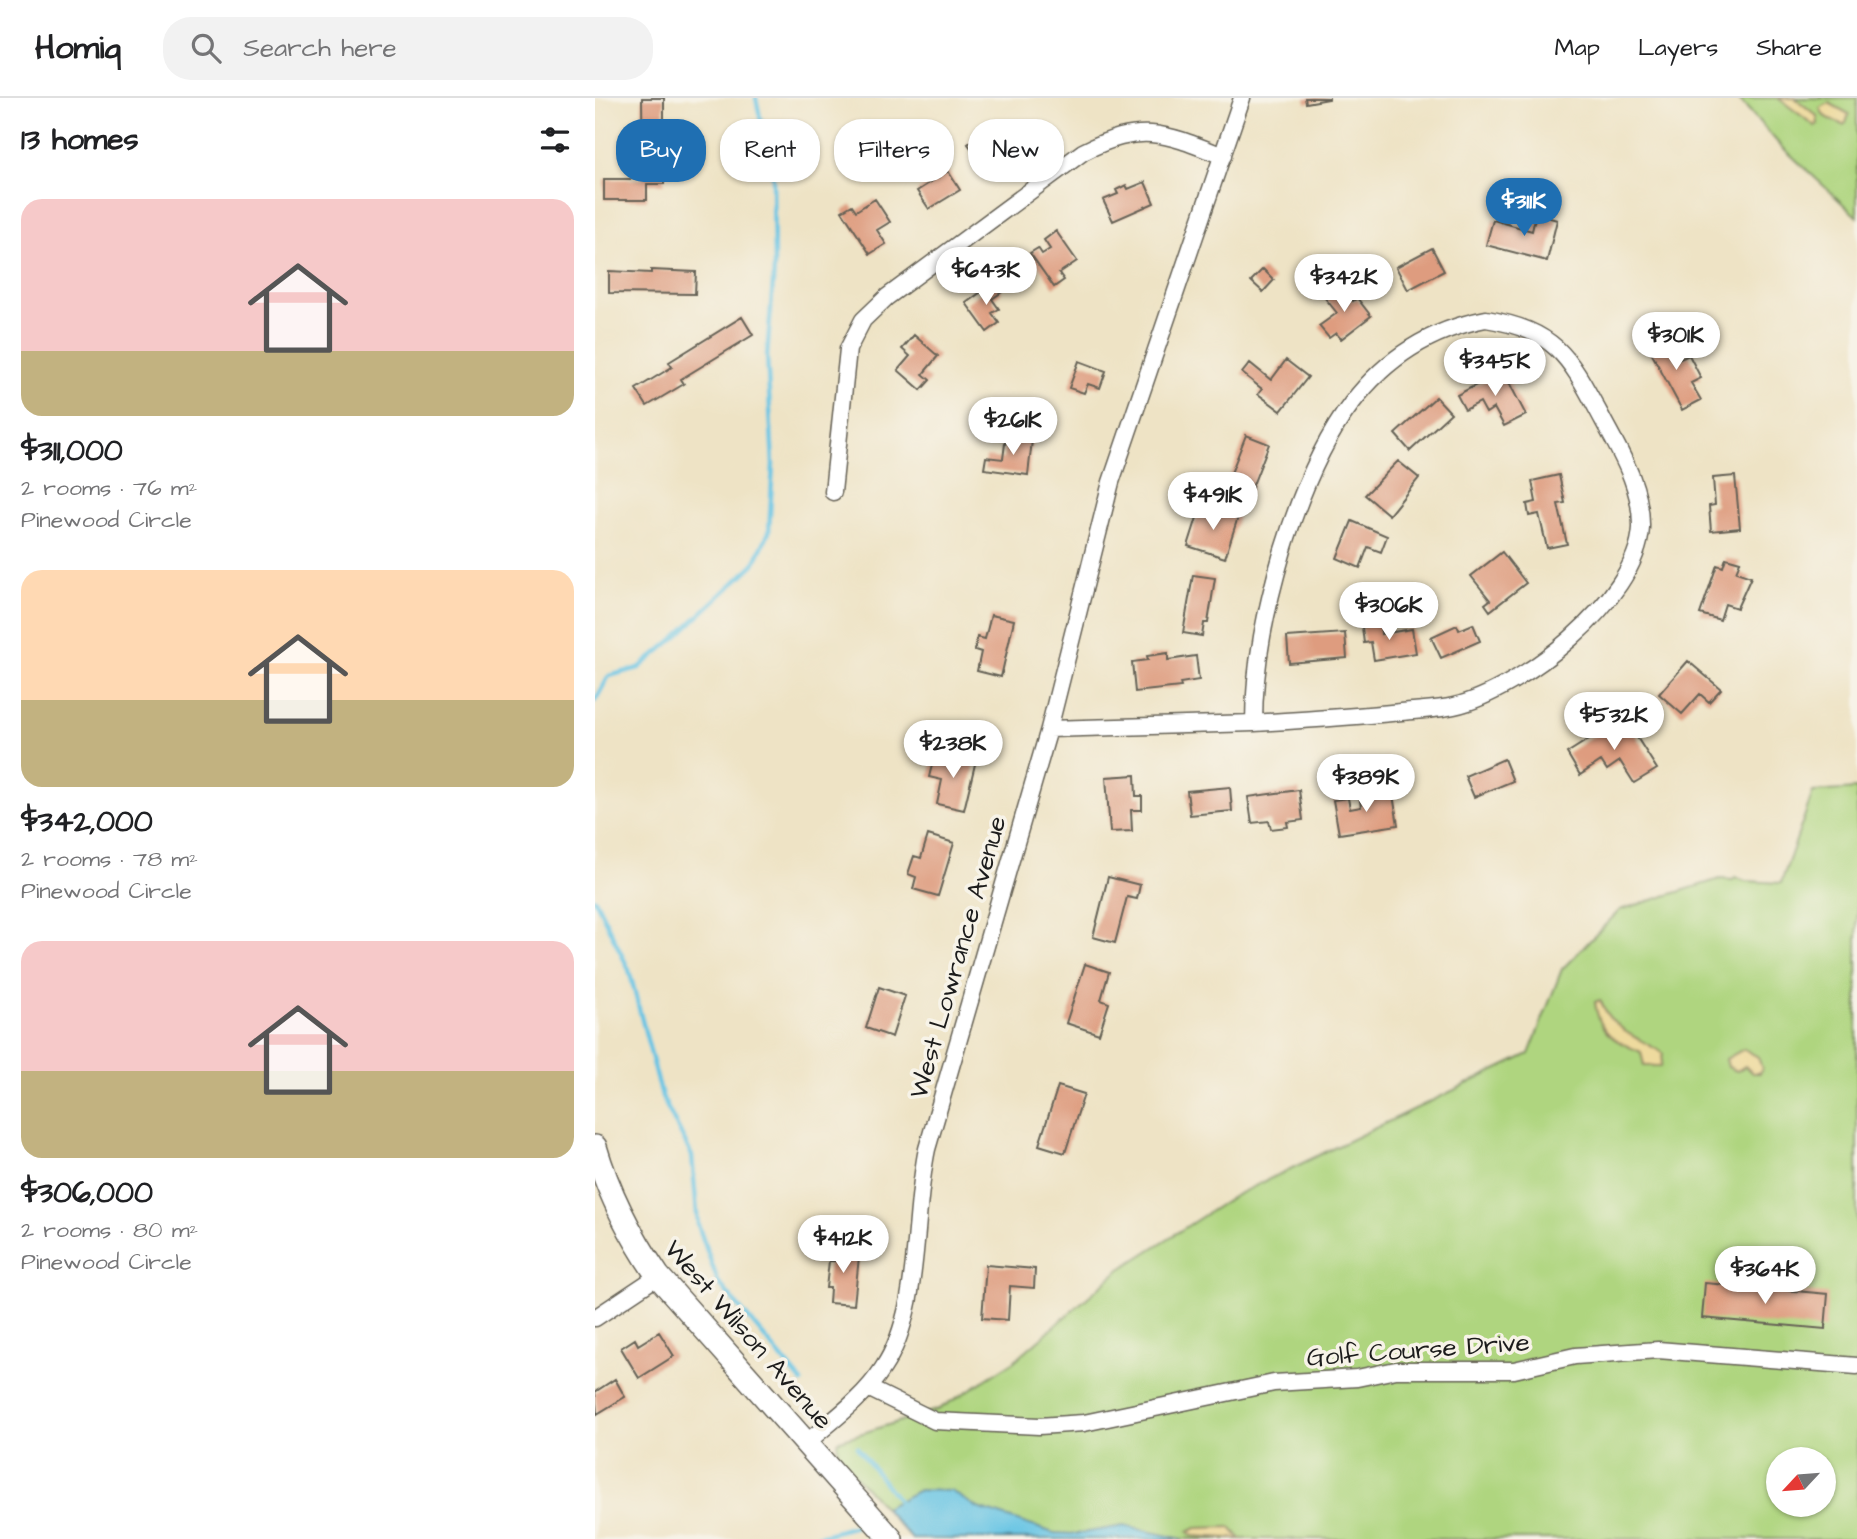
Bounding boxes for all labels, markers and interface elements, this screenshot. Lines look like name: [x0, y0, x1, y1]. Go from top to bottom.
search box: [163, 17, 653, 80]
text: Homiq: [35, 25, 121, 71]
icon: search: [187, 29, 225, 67]
text: Search here: [243, 30, 397, 66]
text: Map: [1555, 31, 1600, 65]
text: Layers: [1638, 31, 1718, 65]
text: Share: [1756, 31, 1822, 65]
text: 13 homes: [21, 119, 138, 161]
chip: Buy: [616, 119, 706, 182]
chip: Rent: [720, 119, 820, 182]
chip: Filters: [834, 119, 954, 182]
chip: New: [968, 119, 1064, 182]
icon: filters: [536, 121, 574, 159]
pin: $311K: [1475, 178, 1573, 238]
text: $311K: [1502, 185, 1546, 217]
icon: home: [235, 245, 361, 371]
pin: $643K: [937, 248, 1035, 307]
text: $643K: [952, 254, 1020, 286]
pin: $342K: [1295, 254, 1393, 314]
text: $342K: [1310, 261, 1378, 293]
pin: $301K: [1627, 313, 1725, 372]
text: $301K: [1648, 319, 1704, 351]
pin: $345K: [1446, 338, 1544, 398]
text: $345K: [1460, 345, 1530, 377]
pin: $261K: [964, 398, 1062, 457]
text: $261K: [984, 404, 1042, 436]
text: $311,000: [21, 430, 123, 472]
text: 2 rooms · 76 m²: [21, 472, 197, 504]
pin: $491K: [1164, 472, 1262, 532]
text: $491K: [1184, 479, 1242, 511]
text: Pinewood Circle: [21, 504, 192, 536]
pin: $306K: [1340, 582, 1438, 642]
text: $306K: [1355, 589, 1423, 621]
icon: home: [235, 616, 361, 742]
pin: $532K: [1565, 692, 1663, 752]
text: $532K: [1580, 699, 1648, 731]
pin: $238K: [904, 720, 1002, 780]
text: $238K: [920, 727, 986, 759]
pin: $389K: [1317, 754, 1415, 814]
text: $389K: [1333, 761, 1399, 793]
text: $342,000: [21, 801, 153, 843]
street label: West Lowrance Avenue: [900, 812, 1016, 1103]
text: 2 rooms · 78 m²: [21, 843, 198, 875]
text: Pinewood Circle: [21, 875, 192, 907]
icon: home: [235, 987, 361, 1113]
text: $306,000: [21, 1172, 153, 1214]
text: 2 rooms · 80 m²: [21, 1214, 198, 1246]
pin: $412K: [794, 1216, 892, 1275]
text: $412K: [814, 1222, 872, 1254]
street label: West Wilson Avenue: [656, 1232, 841, 1437]
text: Pinewood Circle: [21, 1246, 192, 1278]
pin: $364K: [1716, 1246, 1814, 1306]
text: $364K: [1731, 1253, 1799, 1285]
street label: Golf Course Drive: [1305, 1324, 1531, 1376]
north arrow: [1766, 1447, 1836, 1517]
map controls: [1766, 1447, 1836, 1517]

